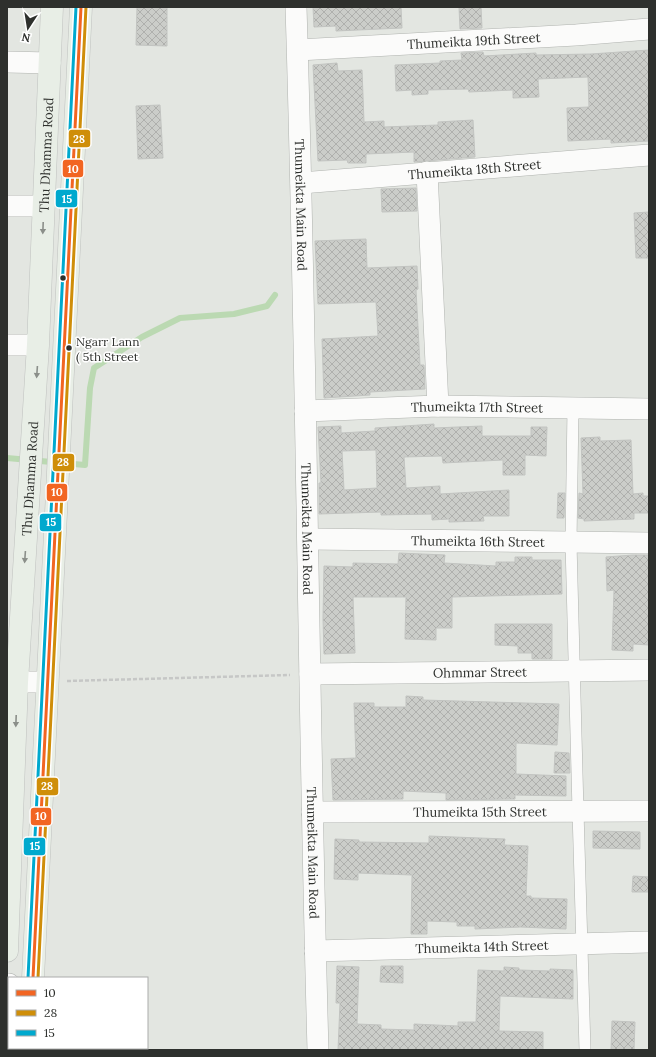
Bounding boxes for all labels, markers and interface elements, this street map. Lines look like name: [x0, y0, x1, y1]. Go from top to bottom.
north arrow: [8, 8, 48, 48]
street label: Thumeikta 19th Street: [407, 29, 541, 53]
text: N: [20, 30, 32, 46]
street label: Thu Dhamma Road: [35, 97, 57, 213]
line badge: 28: [68, 129, 91, 148]
text: 28: [73, 132, 85, 146]
street label: Thumeikta Main Road: [291, 139, 311, 271]
street label: Thumeikta 18th Street: [407, 156, 542, 183]
line badge: 10: [62, 159, 84, 178]
text: 10: [67, 162, 79, 176]
line badge: 15: [55, 189, 78, 208]
text: 15: [62, 192, 72, 206]
one-way arrow: [40, 222, 46, 235]
unlabelled marker: [58, 273, 68, 283]
place label: Ngarr Lann ( 5th Street: [76, 334, 139, 365]
marker: Ngarr Lann ( 5th Street: [64, 343, 74, 353]
one-way arrow: [33, 366, 40, 378]
street label: Thumeikta 17th Street: [410, 398, 543, 416]
street label: Thu Dhamma Road: [18, 420, 42, 537]
line badge: 28: [52, 453, 75, 472]
text: 28: [57, 455, 69, 469]
street label: Thumeikta Main Road: [297, 463, 316, 595]
line badge: 10: [46, 483, 68, 502]
text: 10: [51, 485, 63, 499]
line badge: 15: [39, 513, 62, 532]
text: 15: [46, 515, 56, 529]
street label: Thumeikta 16th Street: [411, 532, 545, 551]
one-way arrow: [22, 551, 28, 564]
street label: Ohmmar Street: [433, 663, 527, 682]
one-way arrow: [12, 715, 19, 727]
line badge: 28: [36, 777, 59, 796]
text: 28: [41, 779, 53, 793]
street label: Thumeikta Main Road: [303, 787, 323, 919]
street label: Thumeikta 15th Street: [413, 803, 547, 821]
line badge: 10: [30, 807, 52, 826]
text: 10: [35, 809, 47, 823]
line badge: 15: [23, 837, 46, 856]
text: 15: [30, 839, 40, 853]
street label: Thumeikta 14th Street: [415, 937, 549, 957]
legend: [8, 977, 148, 1049]
text: 10: [44, 985, 56, 1000]
text: 28: [44, 1005, 57, 1020]
text: 15: [44, 1025, 55, 1040]

